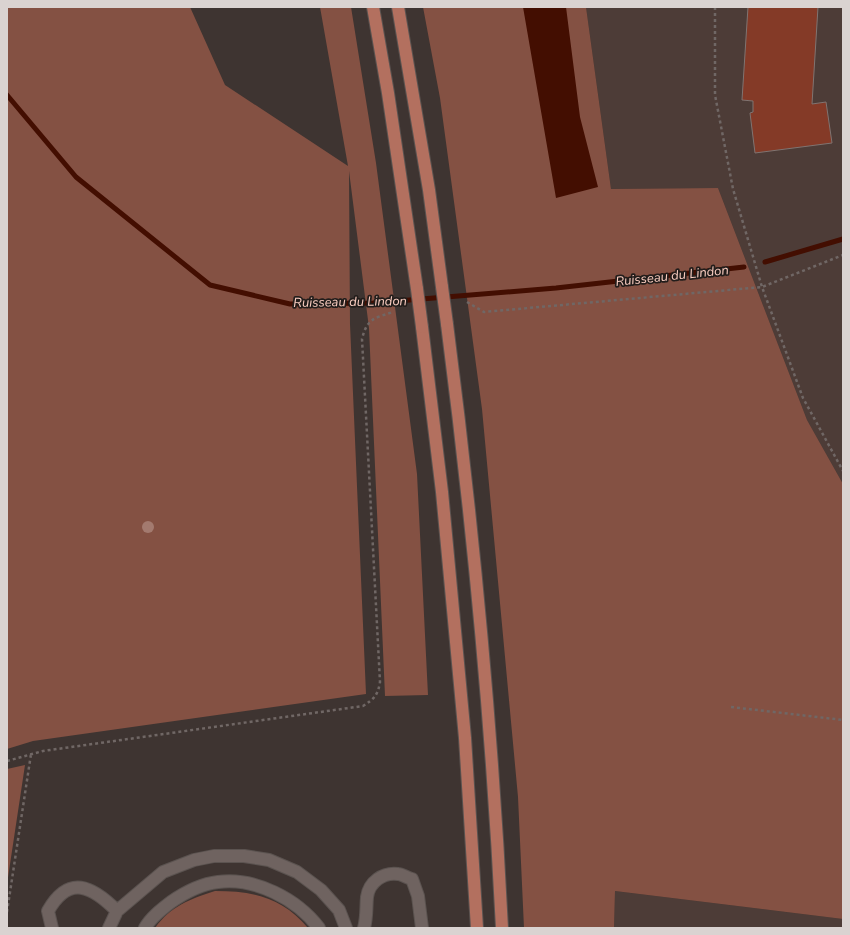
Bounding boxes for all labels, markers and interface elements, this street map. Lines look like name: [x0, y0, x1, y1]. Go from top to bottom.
water label: Ruisseau du Lindon: [615, 261, 730, 291]
water label: Ruisseau du Lindon: [293, 292, 407, 312]

